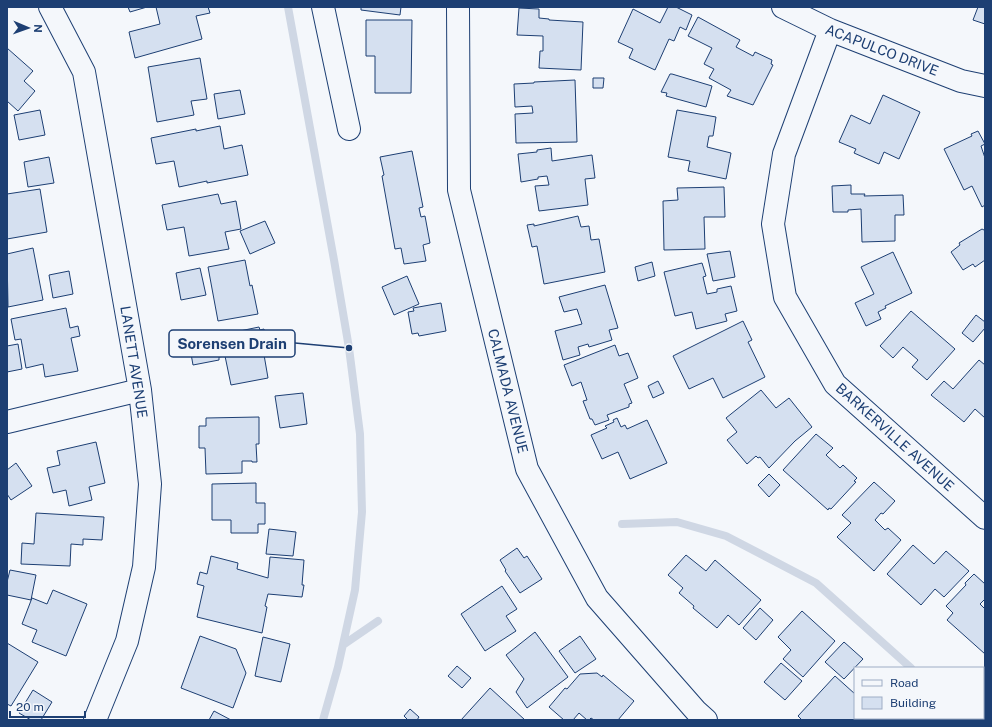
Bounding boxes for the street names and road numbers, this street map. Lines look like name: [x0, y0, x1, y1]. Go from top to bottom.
street label: ACAPULCO DRIVE: [823, 21, 941, 79]
street label: LANETT AVENUE: [117, 305, 151, 419]
street label: CALMADA AVENUE: [485, 327, 531, 455]
street label: BARKERVILLE AVENUE: [833, 380, 957, 494]

